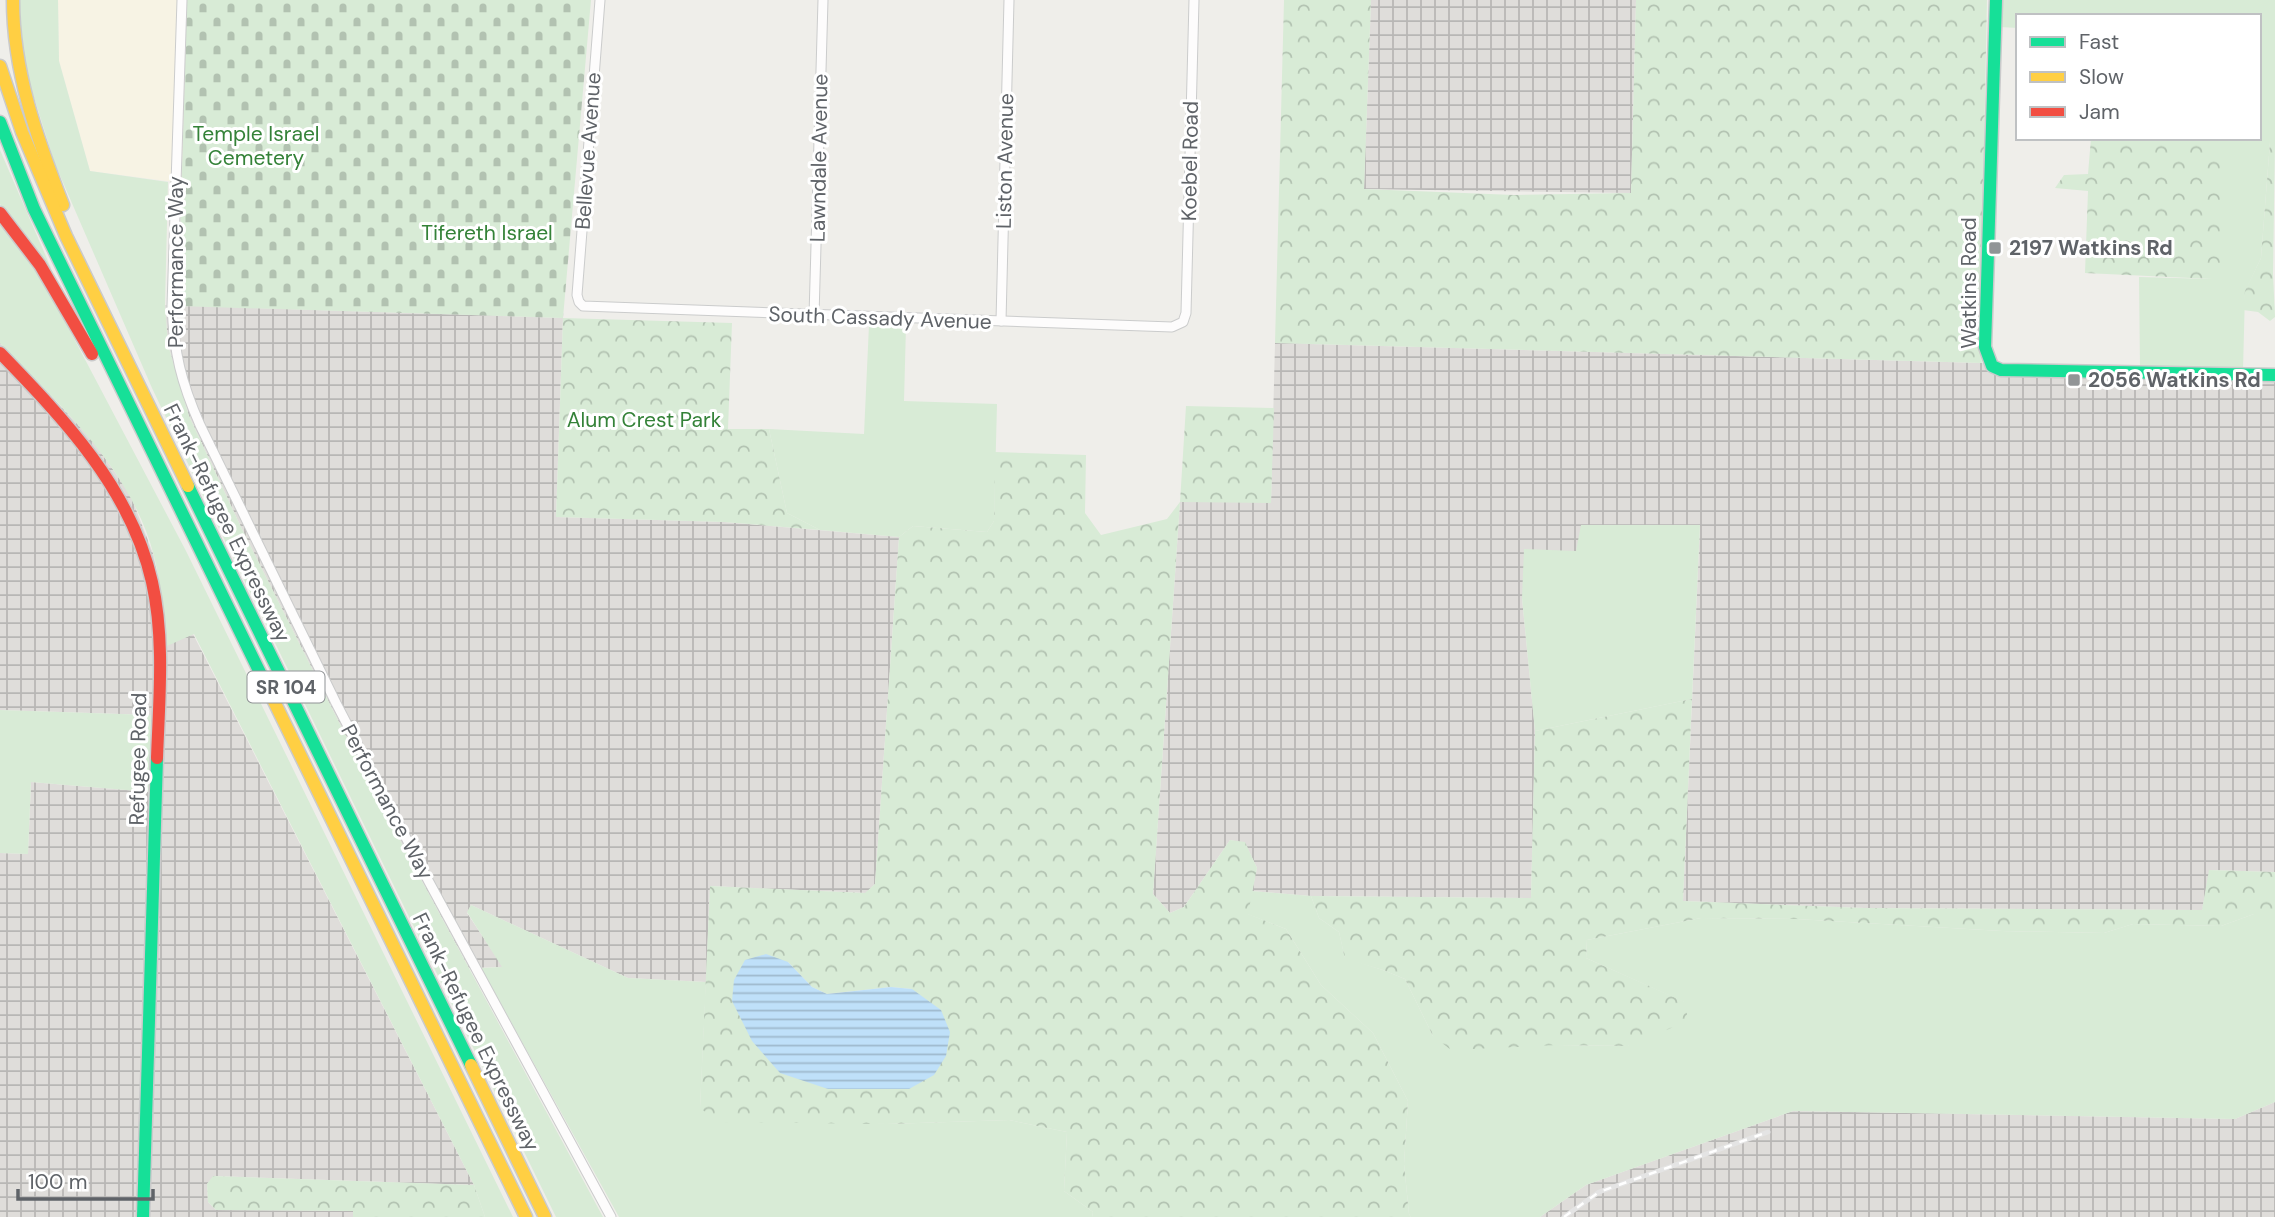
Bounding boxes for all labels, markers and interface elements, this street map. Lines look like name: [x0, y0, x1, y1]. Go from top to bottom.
legend: [2016, 14, 2261, 140]
text: Fast: [2079, 28, 2119, 56]
text: Slow: [2079, 63, 2124, 91]
street label: Bellevue Avenue: [569, 71, 607, 231]
street label: Lawndale Avenue: [804, 73, 834, 242]
street label: Liston Avenue: [990, 93, 1020, 229]
text: Jam: [2079, 98, 2120, 126]
street label: Koebel Road: [1175, 101, 1205, 221]
park label: Temple Israel Cemetery: [192, 120, 320, 172]
street label: Performance Way: [162, 176, 190, 348]
street label: Watkins Road: [1955, 217, 1983, 349]
park label: Tifereth Israel: [421, 219, 553, 247]
place label: 2197 Watkins Rd: [2009, 234, 2173, 262]
marker: 2197 Watkins Rd: [1987, 240, 2003, 256]
street label: South Cassady Avenue: [768, 300, 992, 336]
place label: 2056 Watkins Rd: [2088, 366, 2261, 394]
marker: 2056 Watkins Rd: [2066, 372, 2082, 388]
street label: Frank-Refugee Expressway: [157, 399, 297, 647]
park label: Alum Crest Park: [567, 406, 722, 434]
road number: SR 104: [247, 672, 324, 702]
street label: Refugee Road: [123, 692, 153, 826]
street label: Performance Way: [334, 719, 440, 885]
street label: Frank-Refugee Expressway: [406, 908, 546, 1156]
scale bar: [18, 1158, 152, 1202]
text: 100 m: [28, 1168, 88, 1196]

